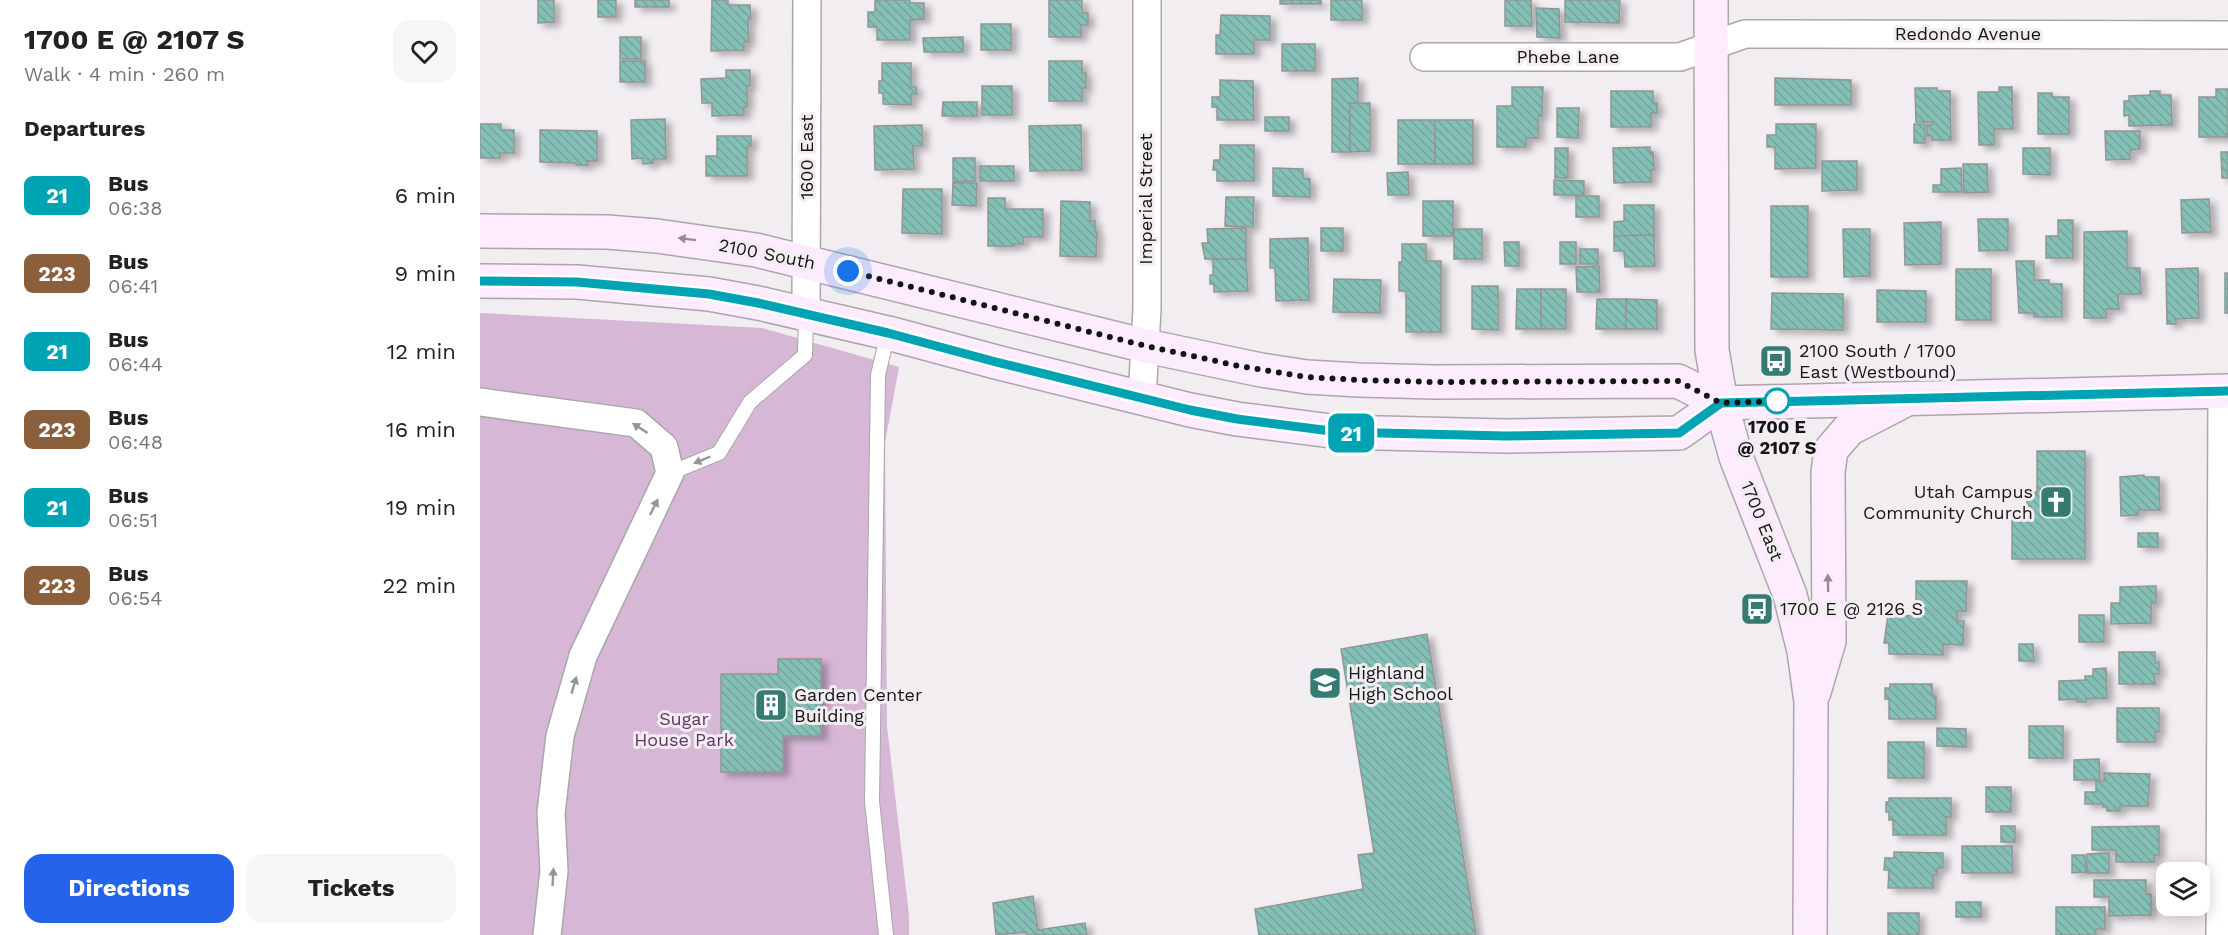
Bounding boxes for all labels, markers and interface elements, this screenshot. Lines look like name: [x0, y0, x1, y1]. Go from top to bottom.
button: heart: [393, 20, 456, 83]
text: 1700 E @ 2107 S: [24, 23, 245, 56]
street label: Redondo Avenue: [1895, 23, 2041, 44]
street label: Phebe Lane: [1517, 46, 1619, 67]
text: Walk · 4 min · 260 m: [24, 62, 225, 86]
street label: 1600 East: [796, 114, 817, 200]
text: Departures: [24, 116, 145, 141]
street label: Imperial Street: [1135, 133, 1156, 265]
text: Bus: [108, 171, 148, 196]
text: 21: [46, 183, 68, 208]
text: 6 min: [395, 183, 456, 208]
text: 06:38: [108, 196, 163, 220]
street label: 2100 South: [717, 234, 817, 273]
one-way arrow: [677, 235, 696, 244]
text: Bus: [108, 249, 148, 274]
your location: [833, 256, 863, 286]
text: 223: [38, 261, 76, 286]
text: 9 min: [394, 261, 456, 286]
text: 06:41: [108, 274, 158, 298]
text: Bus: [108, 327, 148, 352]
text: 21: [46, 339, 68, 364]
text: 12 min: [387, 339, 456, 364]
place label: 2100 South / 1700 East (Westbound): [1799, 340, 1956, 382]
bus stop icon: 2100 South / 1700 East (Westbound): [1758, 343, 1794, 379]
text: 06:44: [108, 352, 163, 376]
marker: 1700 E @ 2107 S: [1764, 388, 1790, 414]
text: Bus: [108, 405, 148, 430]
line badge: 21: [1324, 414, 1378, 452]
place label: 1700 E @ 2107 S: [1738, 416, 1817, 458]
text: 223: [38, 417, 76, 442]
text: 16 min: [386, 417, 456, 442]
text: 21: [1340, 421, 1362, 446]
one-way arrow: [631, 422, 648, 433]
text: 06:48: [108, 430, 163, 454]
one-way arrow: [694, 455, 711, 464]
street label: 1700 East: [1737, 478, 1788, 564]
place label: Utah Campus Community Church: [1863, 481, 2033, 523]
text: Bus: [108, 483, 148, 508]
church icon: Utah Campus Community Church: [2038, 484, 2074, 520]
text: 21: [46, 495, 68, 520]
text: 19 min: [386, 495, 456, 520]
one-way arrow: [648, 498, 658, 516]
text: 06:51: [108, 508, 158, 532]
text: Bus: [108, 561, 148, 586]
text: 223: [38, 573, 76, 598]
text: 22 min: [382, 573, 456, 598]
one-way arrow: [1823, 574, 1833, 593]
text: 06:54: [108, 586, 162, 610]
bus stop icon: 1700 E @ 2126 S: [1739, 591, 1775, 627]
place label: 1700 E @ 2126 S: [1780, 598, 1923, 619]
place label: Highland High School: [1348, 662, 1453, 704]
school or university icon: Highland High School: [1307, 665, 1343, 701]
one-way arrow: [570, 676, 580, 694]
place label: Garden Center Building: [794, 684, 922, 726]
building icon: Garden Center Building: [753, 687, 789, 723]
park label: Sugar House Park: [634, 708, 734, 750]
button: Directions: [24, 854, 234, 923]
button: Tickets: [246, 854, 456, 923]
map controls: [2156, 862, 2210, 916]
button: layers: [2156, 862, 2210, 916]
one-way arrow: [549, 868, 558, 887]

